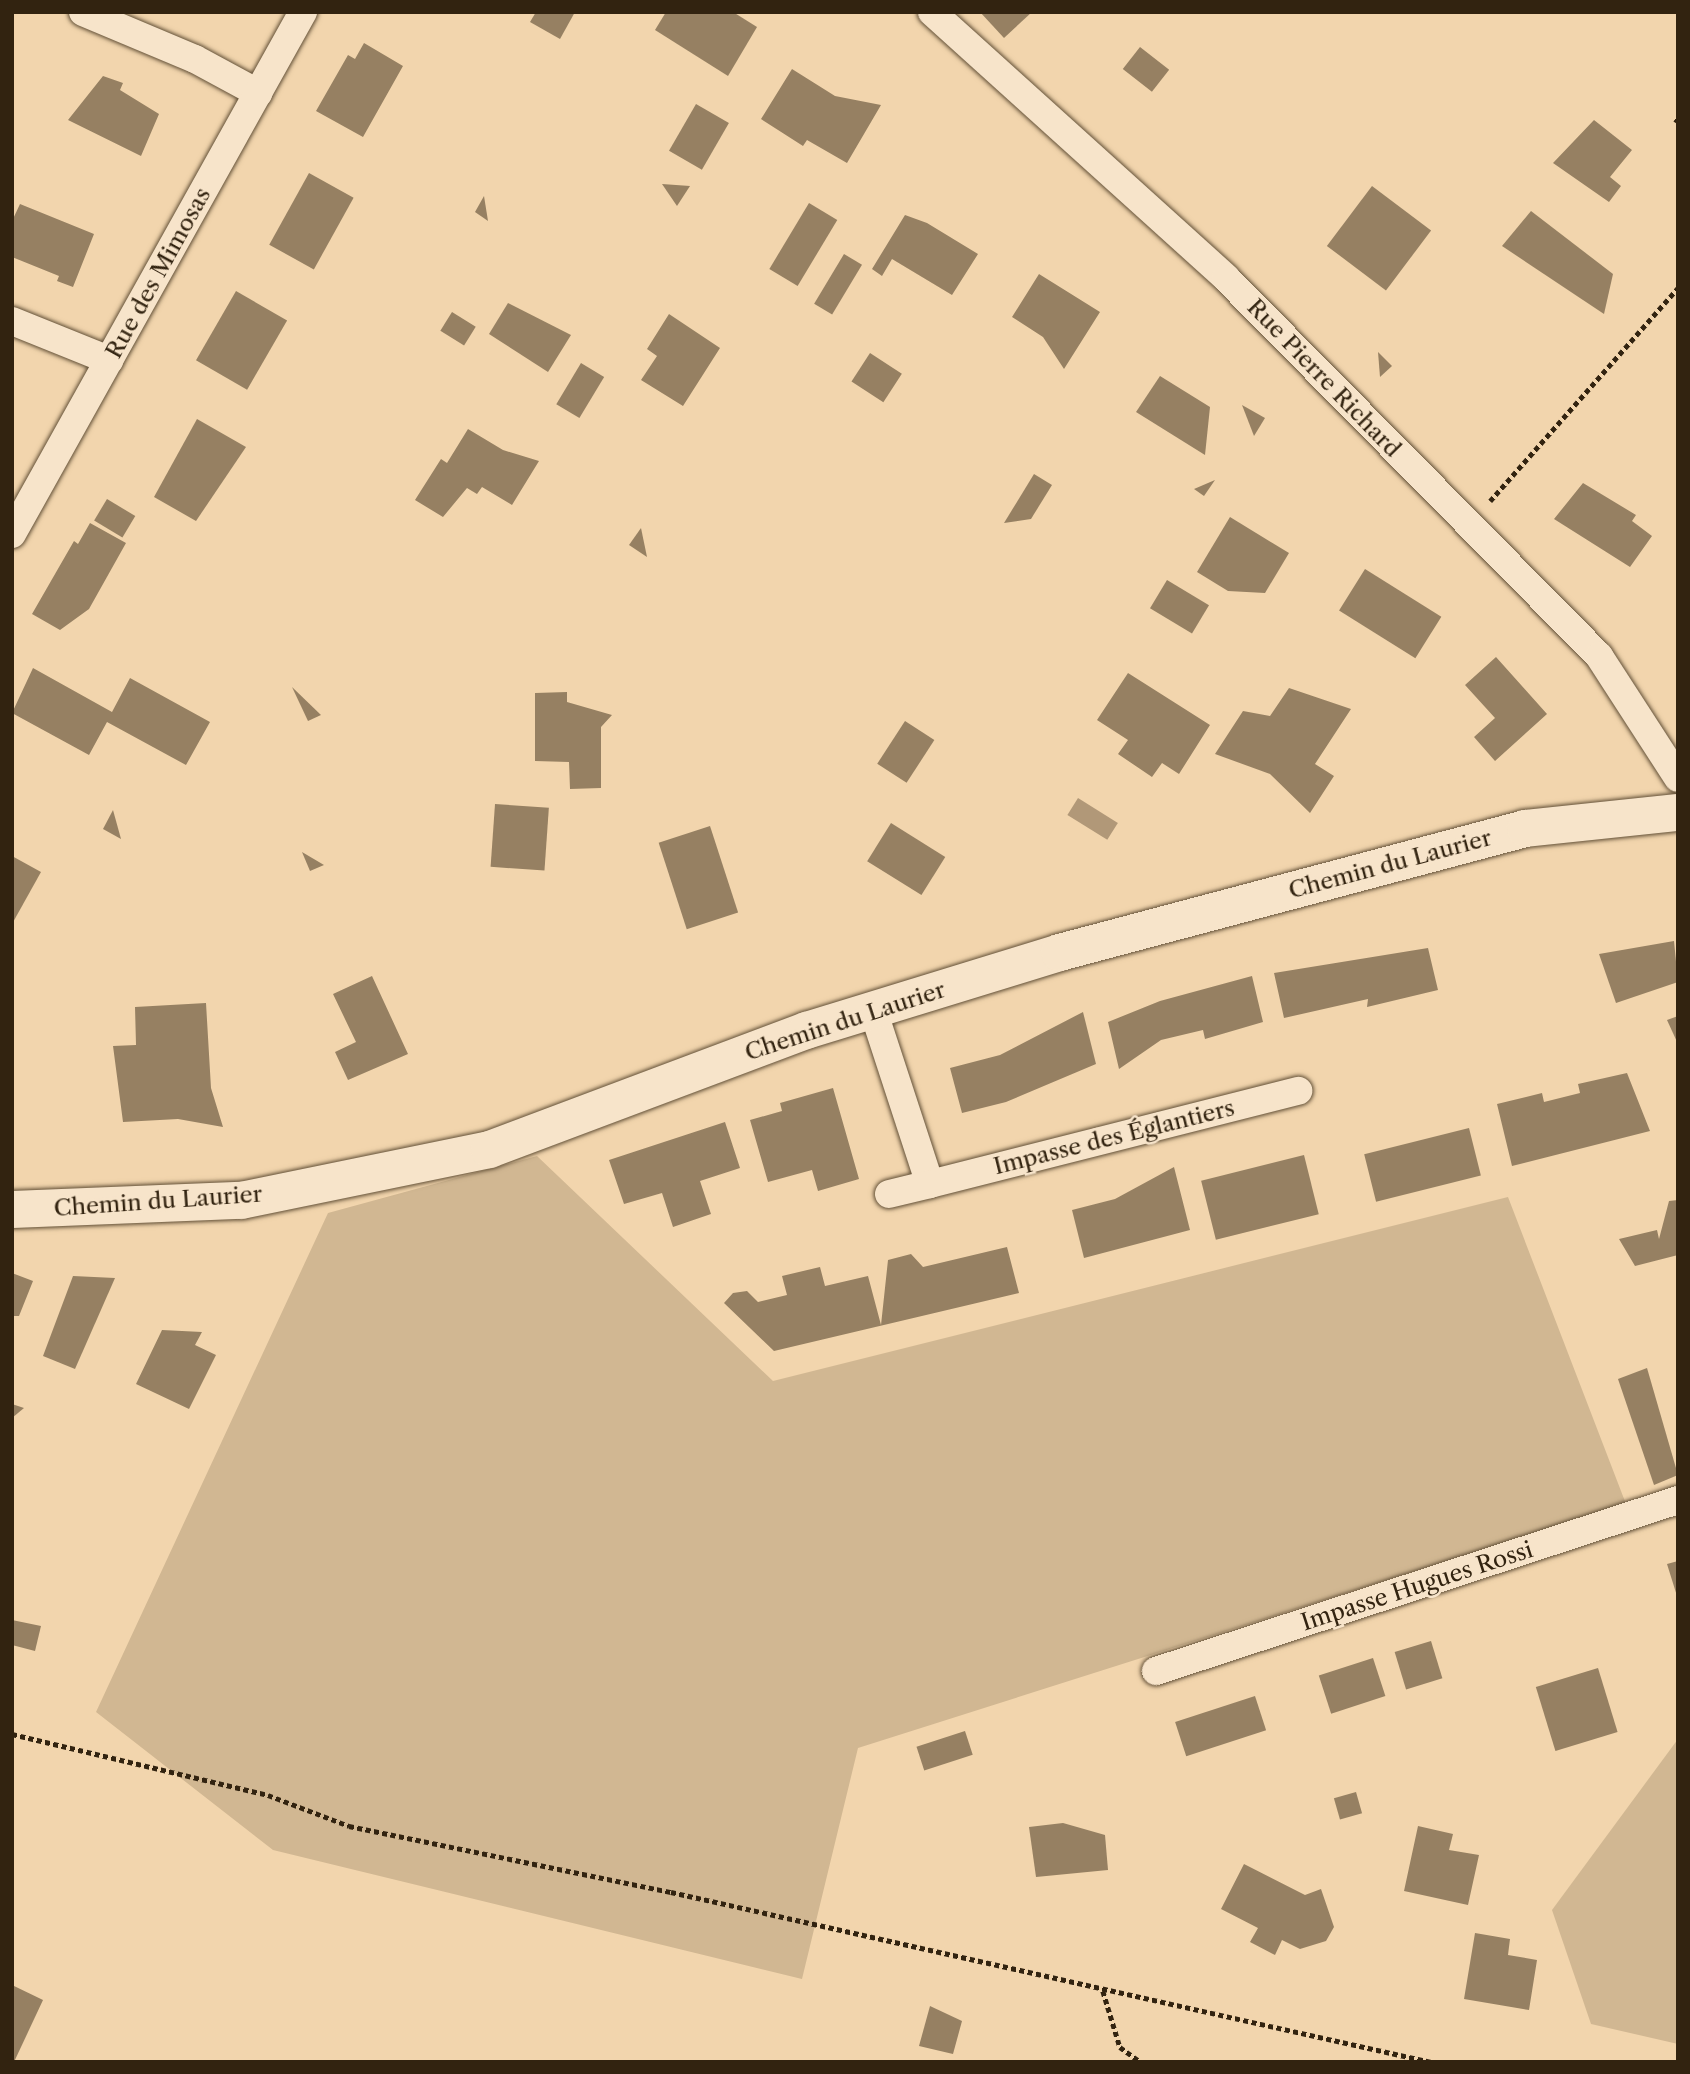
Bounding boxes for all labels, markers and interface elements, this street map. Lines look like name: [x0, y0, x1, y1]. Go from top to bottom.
street label: Rue des Mimosas: [100, 183, 216, 363]
street label: Rue Pierre Richard: [1241, 293, 1407, 463]
street label: Chemin du Laurier: [1286, 824, 1494, 904]
street label: Chemin du Laurier: [741, 976, 949, 1066]
street label: Impasse des Églantiers: [991, 1094, 1237, 1180]
street label: Chemin du Laurier: [53, 1180, 263, 1222]
street label: Impasse Hugues Rossi: [1298, 1535, 1536, 1637]

